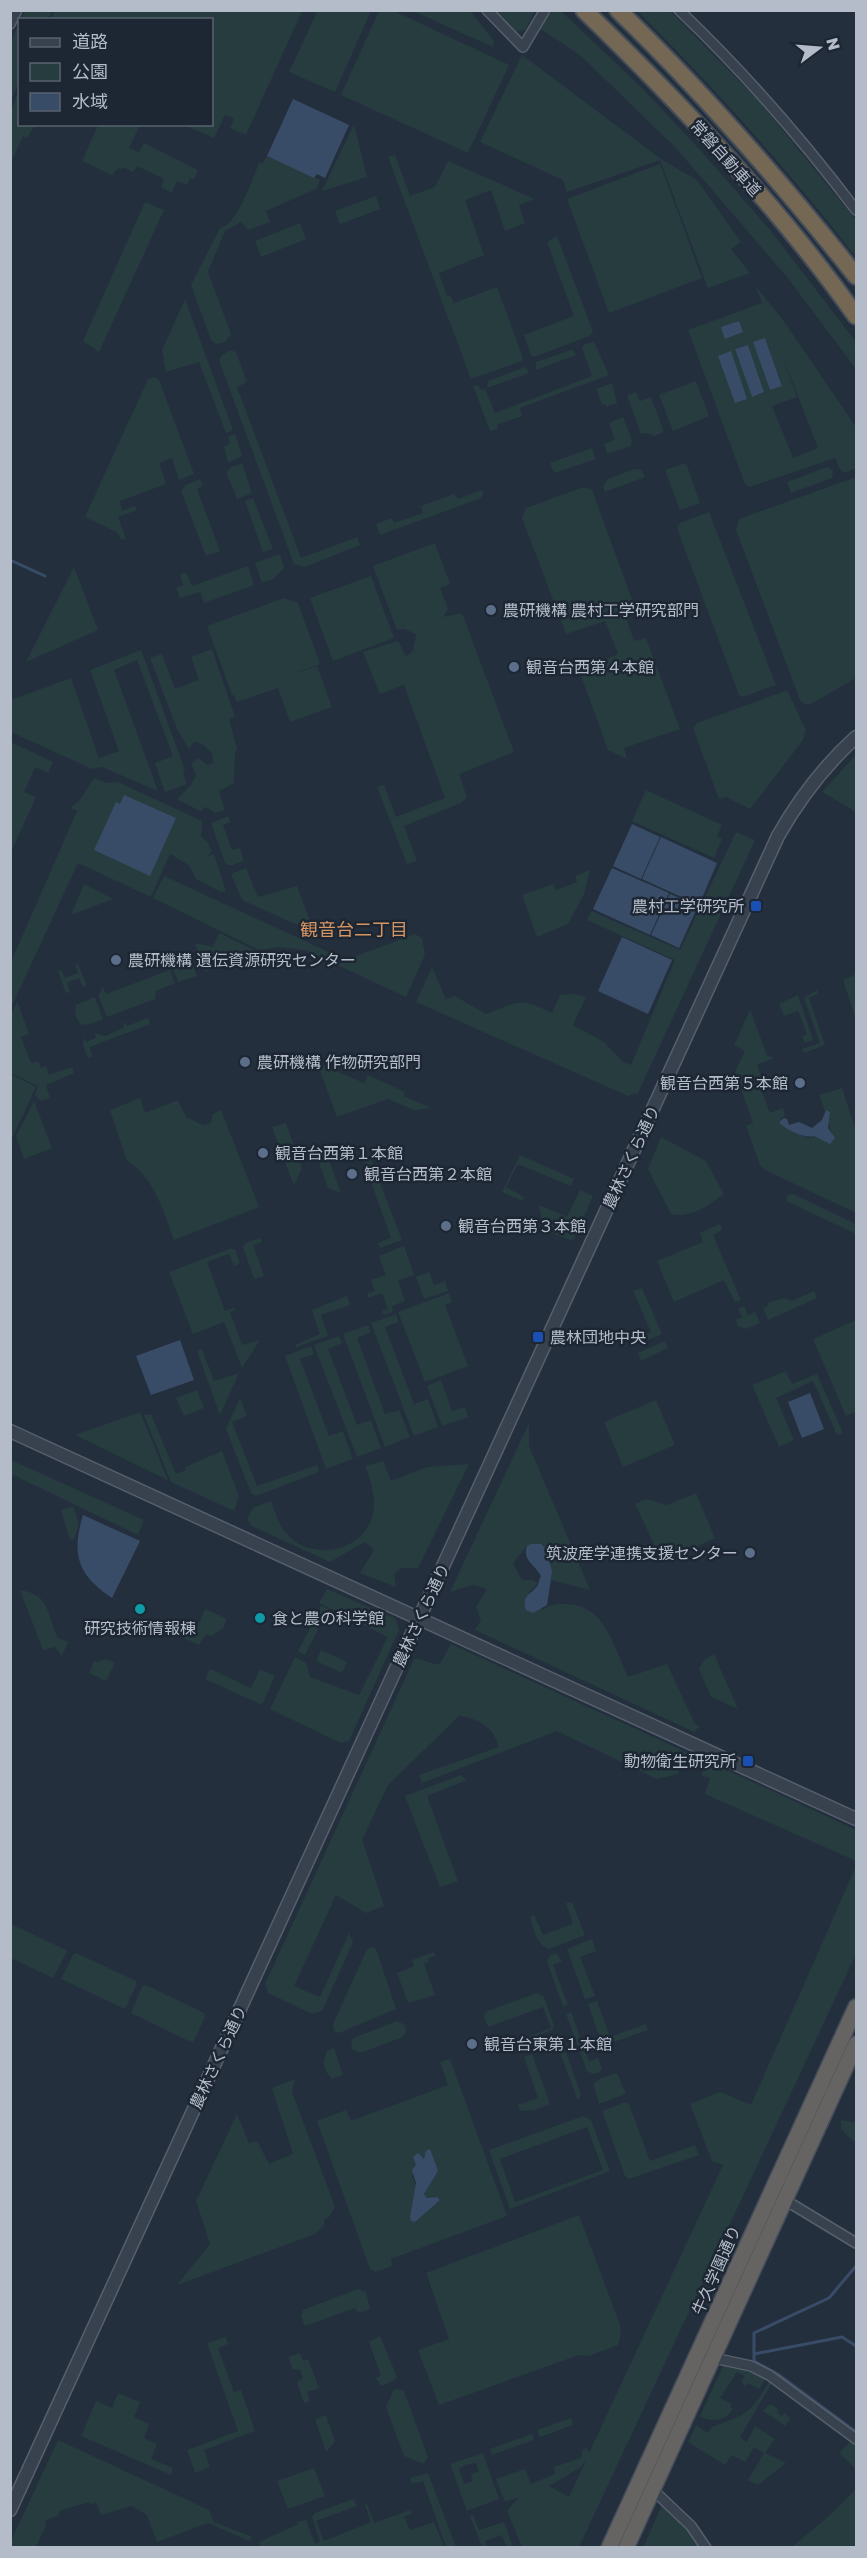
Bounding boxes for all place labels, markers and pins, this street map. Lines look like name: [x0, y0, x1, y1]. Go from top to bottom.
place label: 農研機構 農村工学研究部門: [503, 600, 699, 620]
marker: 農研機構 農村工学研究部門: [484, 603, 498, 617]
place label: 観音台西第４本館: [526, 657, 654, 677]
marker: 観音台西第４本館: [507, 660, 521, 674]
place label: 農村工学研究所: [632, 896, 744, 916]
marker: 農村工学研究所: [749, 899, 763, 913]
place label: 農研機構 遺伝資源研究センター: [128, 950, 356, 970]
marker: 農研機構 遺伝資源研究センター: [109, 953, 123, 967]
place label: 農研機構 作物研究部門: [257, 1052, 421, 1072]
marker: 農研機構 作物研究部門: [238, 1055, 252, 1069]
place label: 観音台西第５本館: [660, 1073, 788, 1093]
marker: 観音台西第５本館: [793, 1076, 807, 1090]
place label: 観音台西第１本館: [275, 1143, 403, 1163]
marker: 観音台西第１本館: [256, 1146, 270, 1160]
place label: 観音台西第２本館: [364, 1164, 492, 1184]
marker: 観音台西第２本館: [345, 1167, 359, 1181]
place label: 観音台西第３本館: [458, 1216, 586, 1236]
marker: 観音台西第３本館: [439, 1219, 453, 1233]
place label: 農林団地中央: [550, 1327, 646, 1347]
marker: 農林団地中央: [531, 1330, 545, 1344]
place label: 筑波産学連携支援センター: [546, 1543, 738, 1563]
marker: 筑波産学連携支援センター: [743, 1546, 757, 1560]
marker: 研究技術情報棟: [133, 1602, 147, 1616]
place label: 食と農の科学館: [272, 1608, 384, 1628]
marker: 食と農の科学館: [253, 1611, 267, 1625]
place label: 研究技術情報棟: [84, 1618, 196, 1638]
place label: 動物衛生研究所: [624, 1751, 736, 1771]
marker: 動物衛生研究所: [741, 1754, 755, 1768]
place label: 観音台東第１本館: [484, 2034, 612, 2054]
marker: 観音台東第１本館: [465, 2037, 479, 2051]

